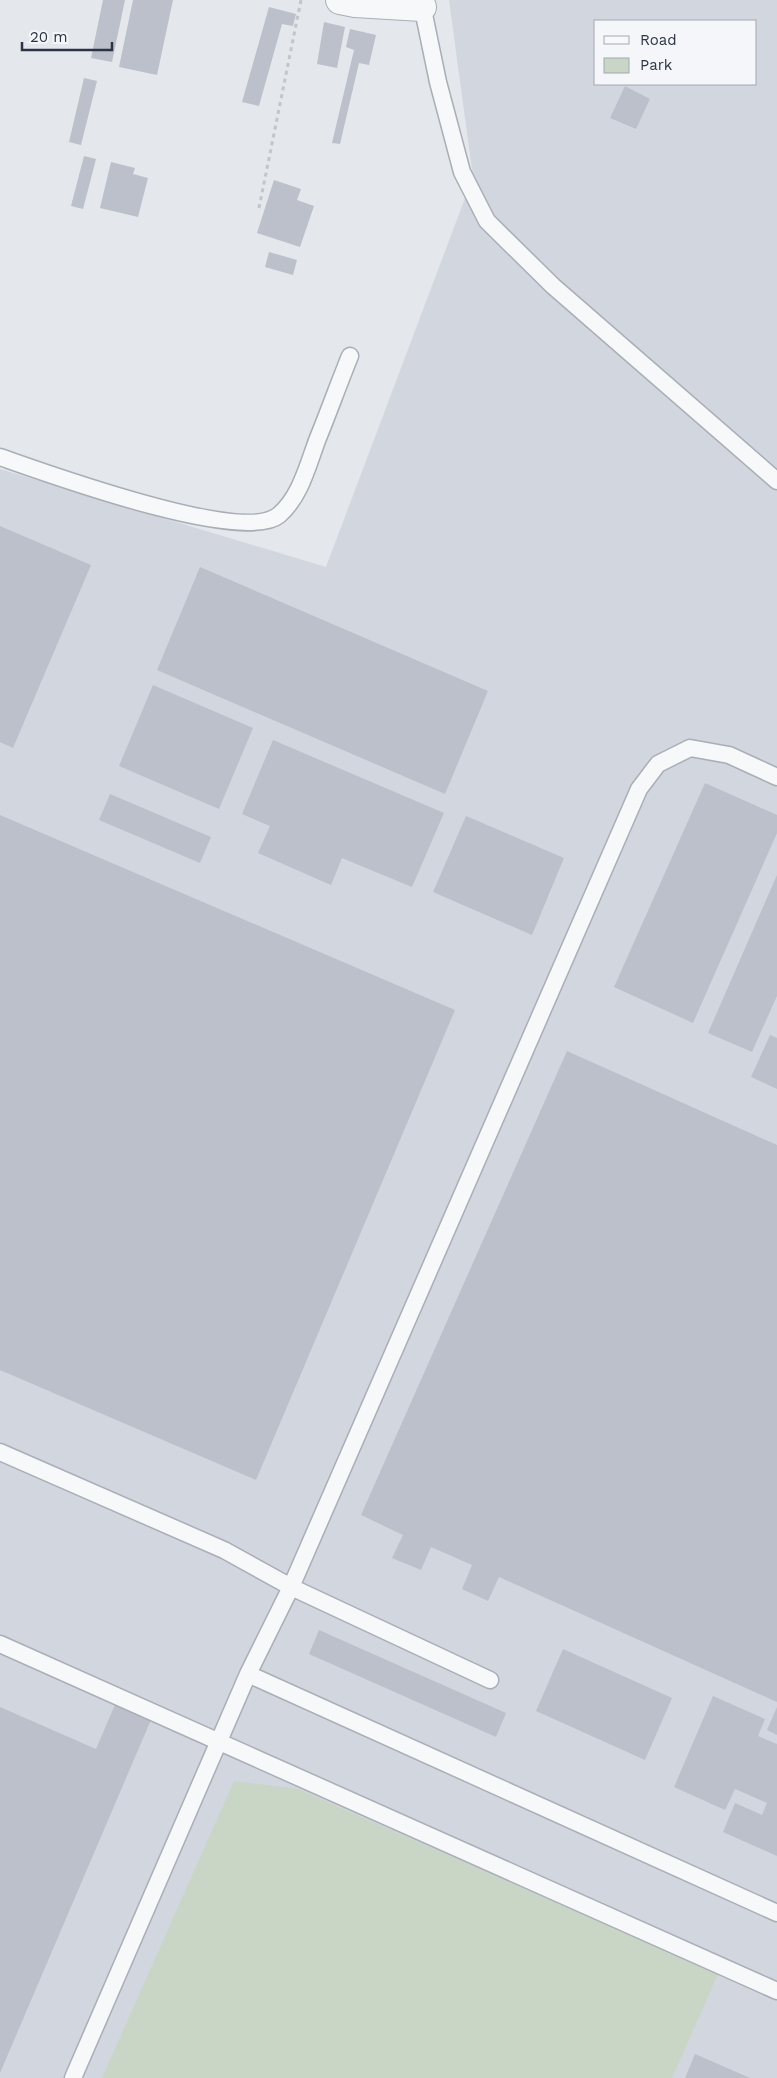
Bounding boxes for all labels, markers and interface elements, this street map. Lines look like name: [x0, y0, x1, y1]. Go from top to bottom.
scale bar: [22, 20, 112, 52]
legend: [594, 20, 757, 85]
text: 20 m: [30, 28, 68, 46]
text: Road: [640, 31, 677, 49]
text: Park: [640, 56, 673, 74]

